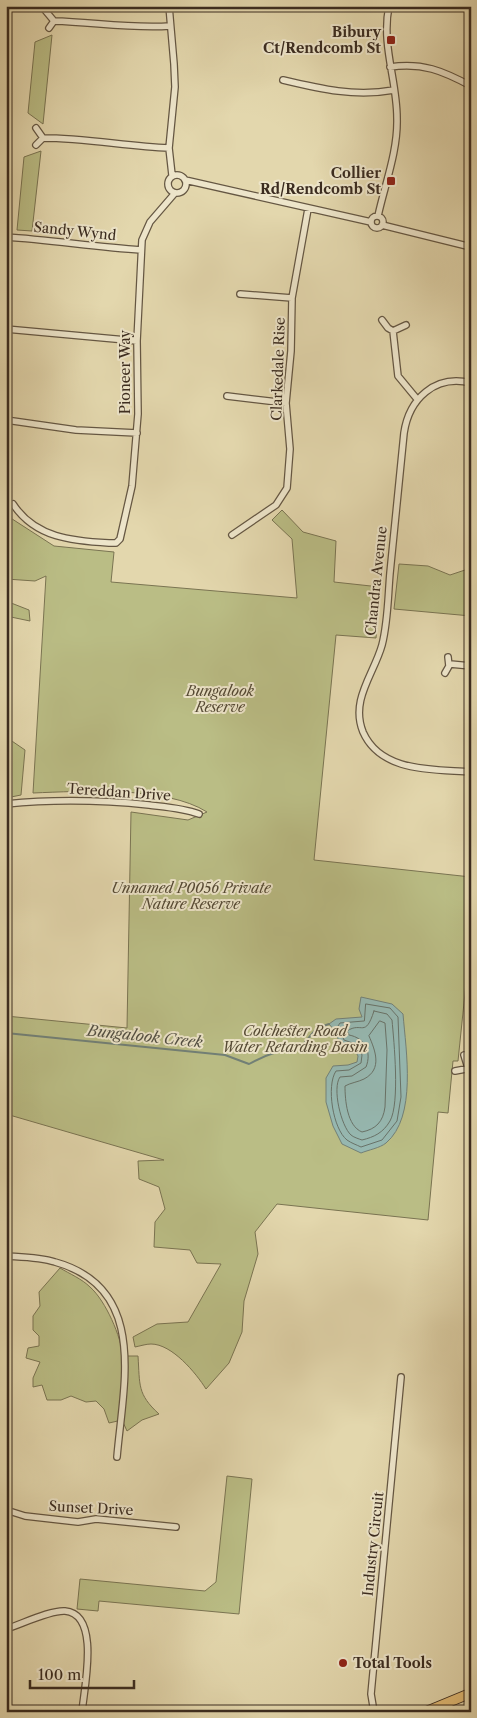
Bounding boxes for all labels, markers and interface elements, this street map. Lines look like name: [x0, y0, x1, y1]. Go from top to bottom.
place label: Bibury Ct/Rendcomb St: [263, 23, 381, 57]
marker: Bibury Ct/Rendcomb St: [385, 34, 397, 46]
place label: Collier Rd/Rendcomb St: [260, 164, 381, 198]
marker: Collier Rd/Rendcomb St: [385, 175, 397, 187]
street label: Sandy Wynd: [33, 218, 118, 244]
street label: Clarkedale Rise: [267, 317, 289, 421]
street label: Pioneer Way: [116, 330, 134, 414]
street label: Chandra Avenue: [361, 525, 391, 637]
park label: Bungalook Reserve: [185, 682, 255, 716]
street label: Tereddan Drive: [67, 779, 172, 805]
park label: Unnamed P0056 Private Nature Reserve: [111, 879, 272, 913]
water label: Bungalook Creek: [85, 1020, 204, 1052]
park label: Colchester Road Water Retarding Basin: [222, 1022, 368, 1056]
street label: Industry Circuit: [359, 1491, 387, 1597]
street label: Sunset Drive: [48, 1497, 134, 1519]
place label: Total Tools: [353, 1654, 432, 1672]
marker: Total Tools: [337, 1657, 349, 1669]
scale bar: [30, 1658, 134, 1690]
text: 100 m: [38, 1665, 81, 1684]

